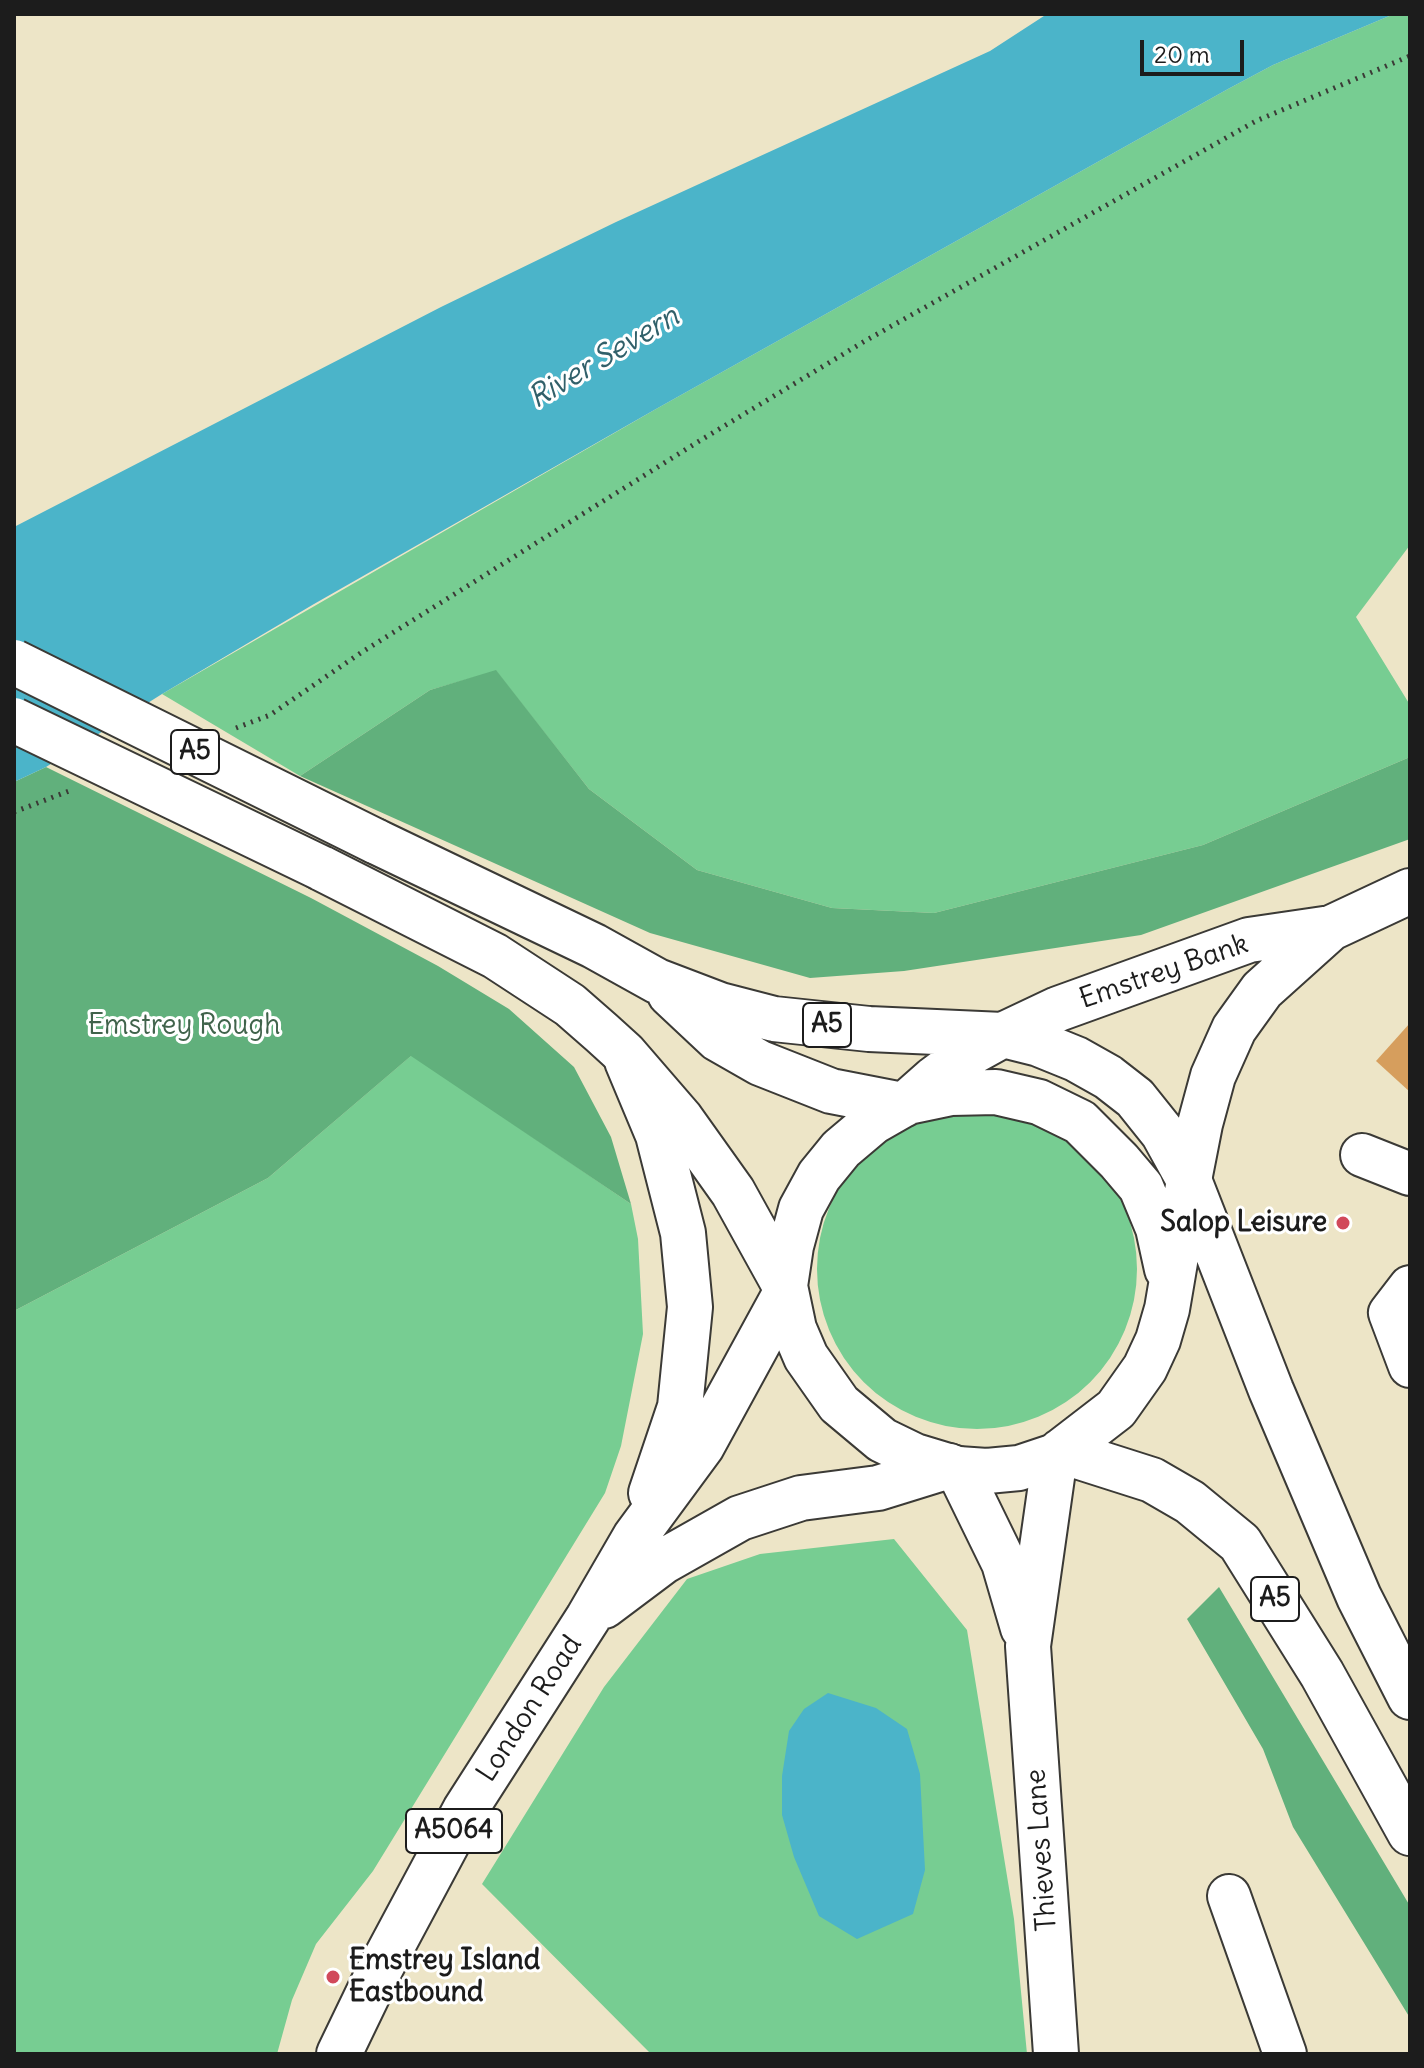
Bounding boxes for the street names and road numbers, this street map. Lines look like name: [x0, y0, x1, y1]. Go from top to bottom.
road number: A5: [171, 730, 219, 774]
street label: Emstrey Bank: [1075, 927, 1253, 1017]
road number: A5: [803, 1003, 851, 1047]
road number: A5: [1251, 1577, 1299, 1621]
street label: London Road: [470, 1630, 590, 1788]
street label: Thieves Lane: [1020, 1768, 1064, 1932]
road number: A5064: [406, 1809, 502, 1853]

